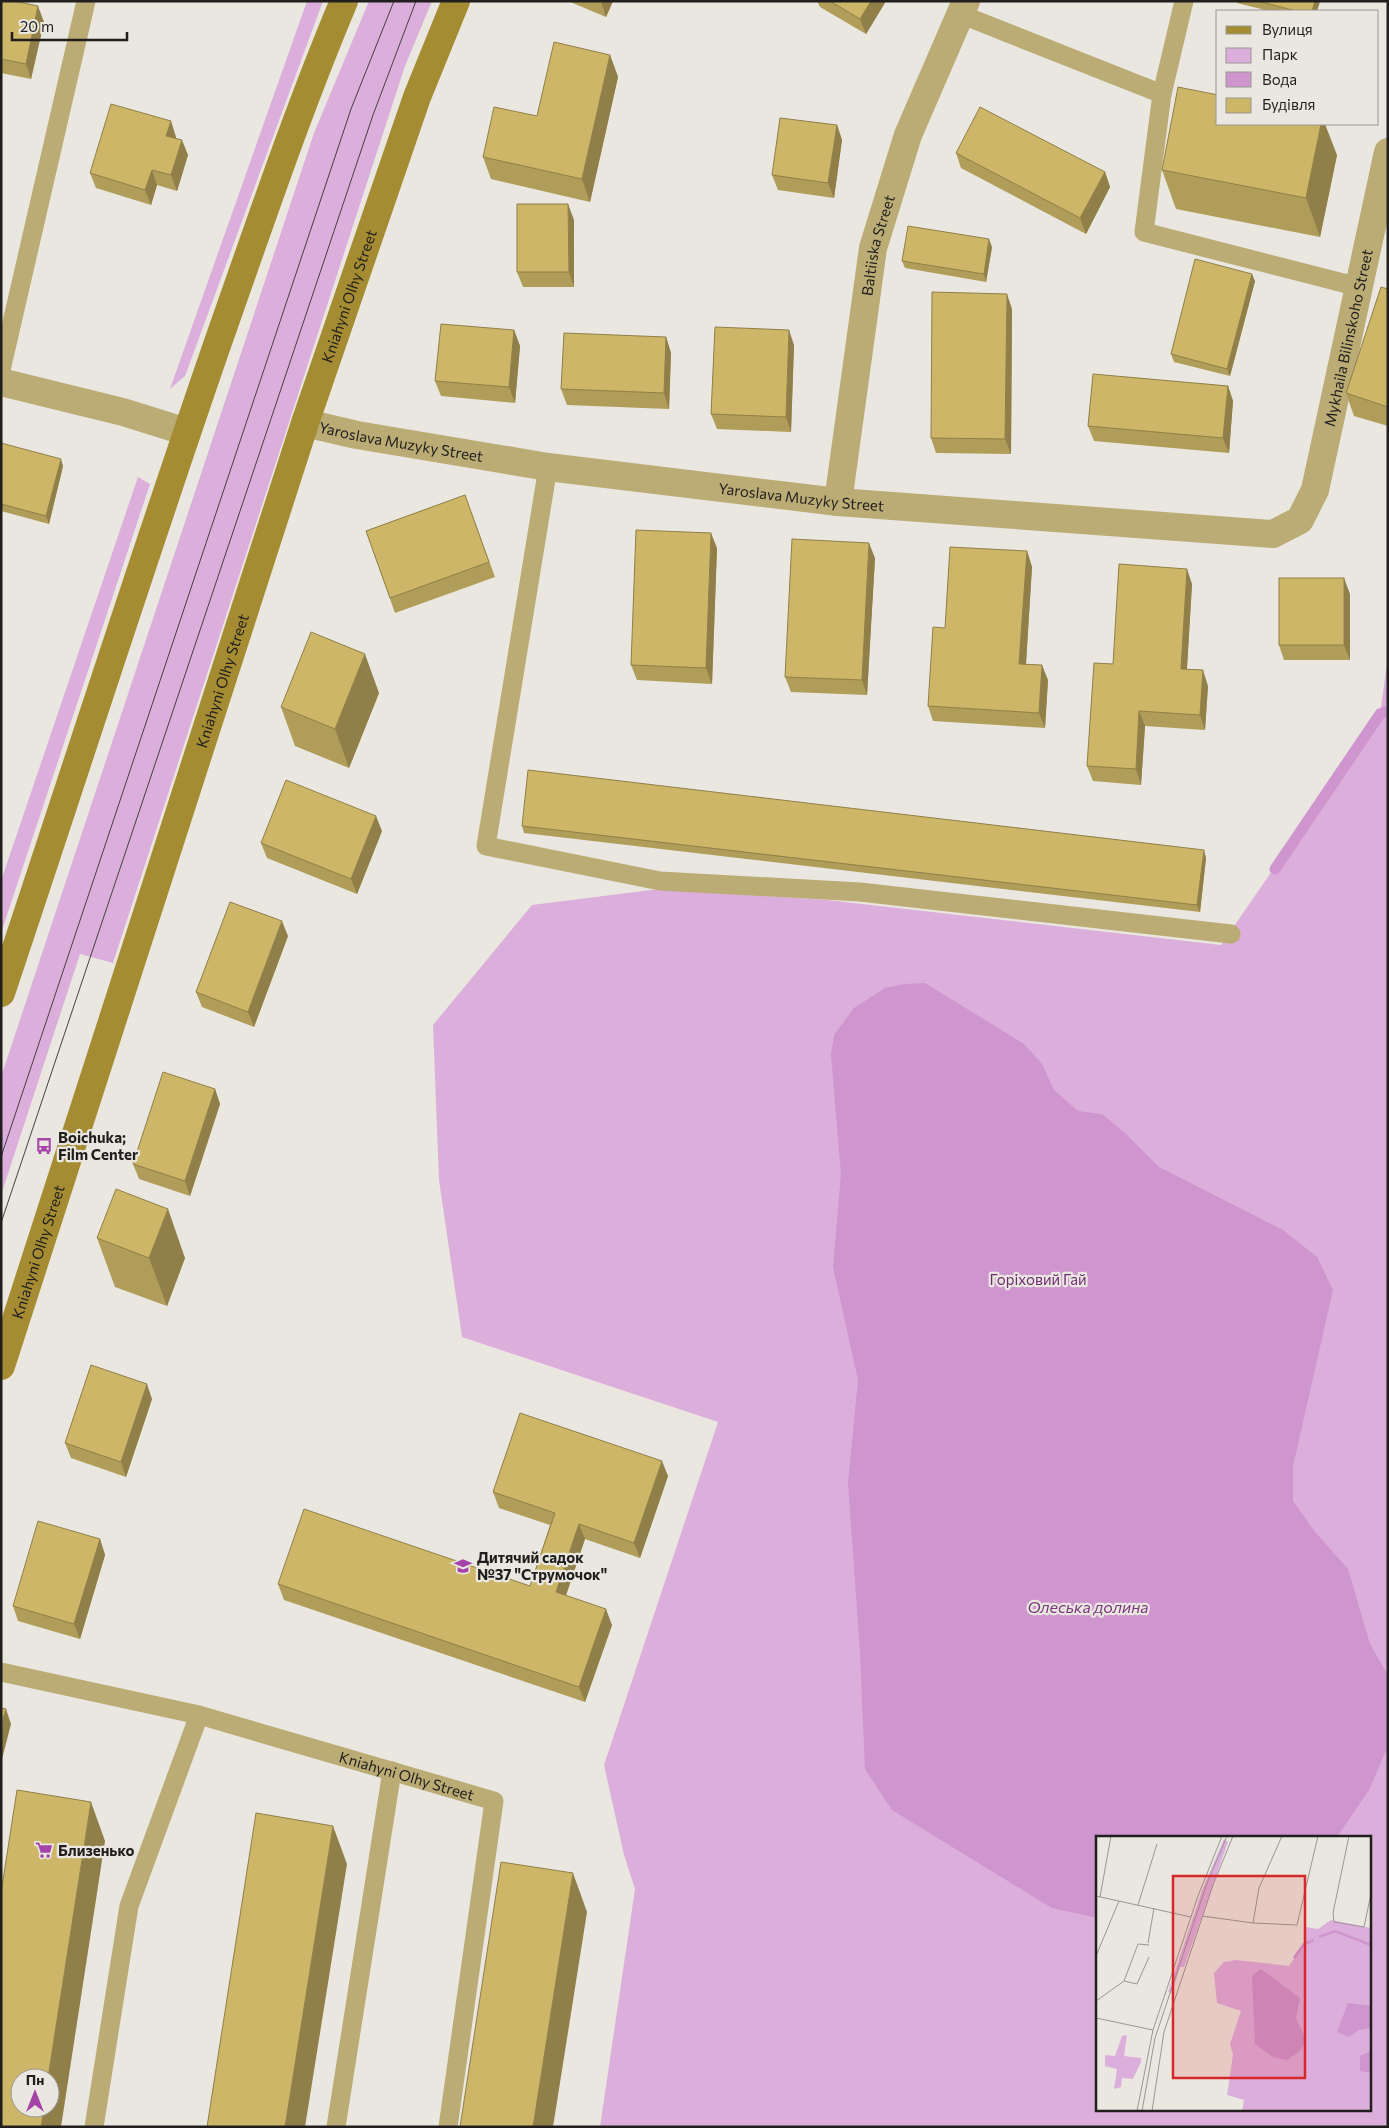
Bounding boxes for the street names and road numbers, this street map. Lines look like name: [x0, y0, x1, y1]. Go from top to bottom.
street label: Baltiiska Street: [858, 193, 898, 297]
street label: Kniahyni Olhy Street: [317, 227, 380, 365]
street label: Mykhaila Bilinskoho Street: [1320, 247, 1376, 428]
street label: Yaroslava Muzyky Street: [317, 418, 485, 465]
street label: Yaroslava Muzyky Street: [717, 479, 885, 514]
street label: Kniahyni Olhy Street: [192, 612, 252, 750]
street label: Kniahyni Olhy Street: [8, 1183, 68, 1321]
street label: Kniahyni Olhy Street: [337, 1747, 476, 1804]

